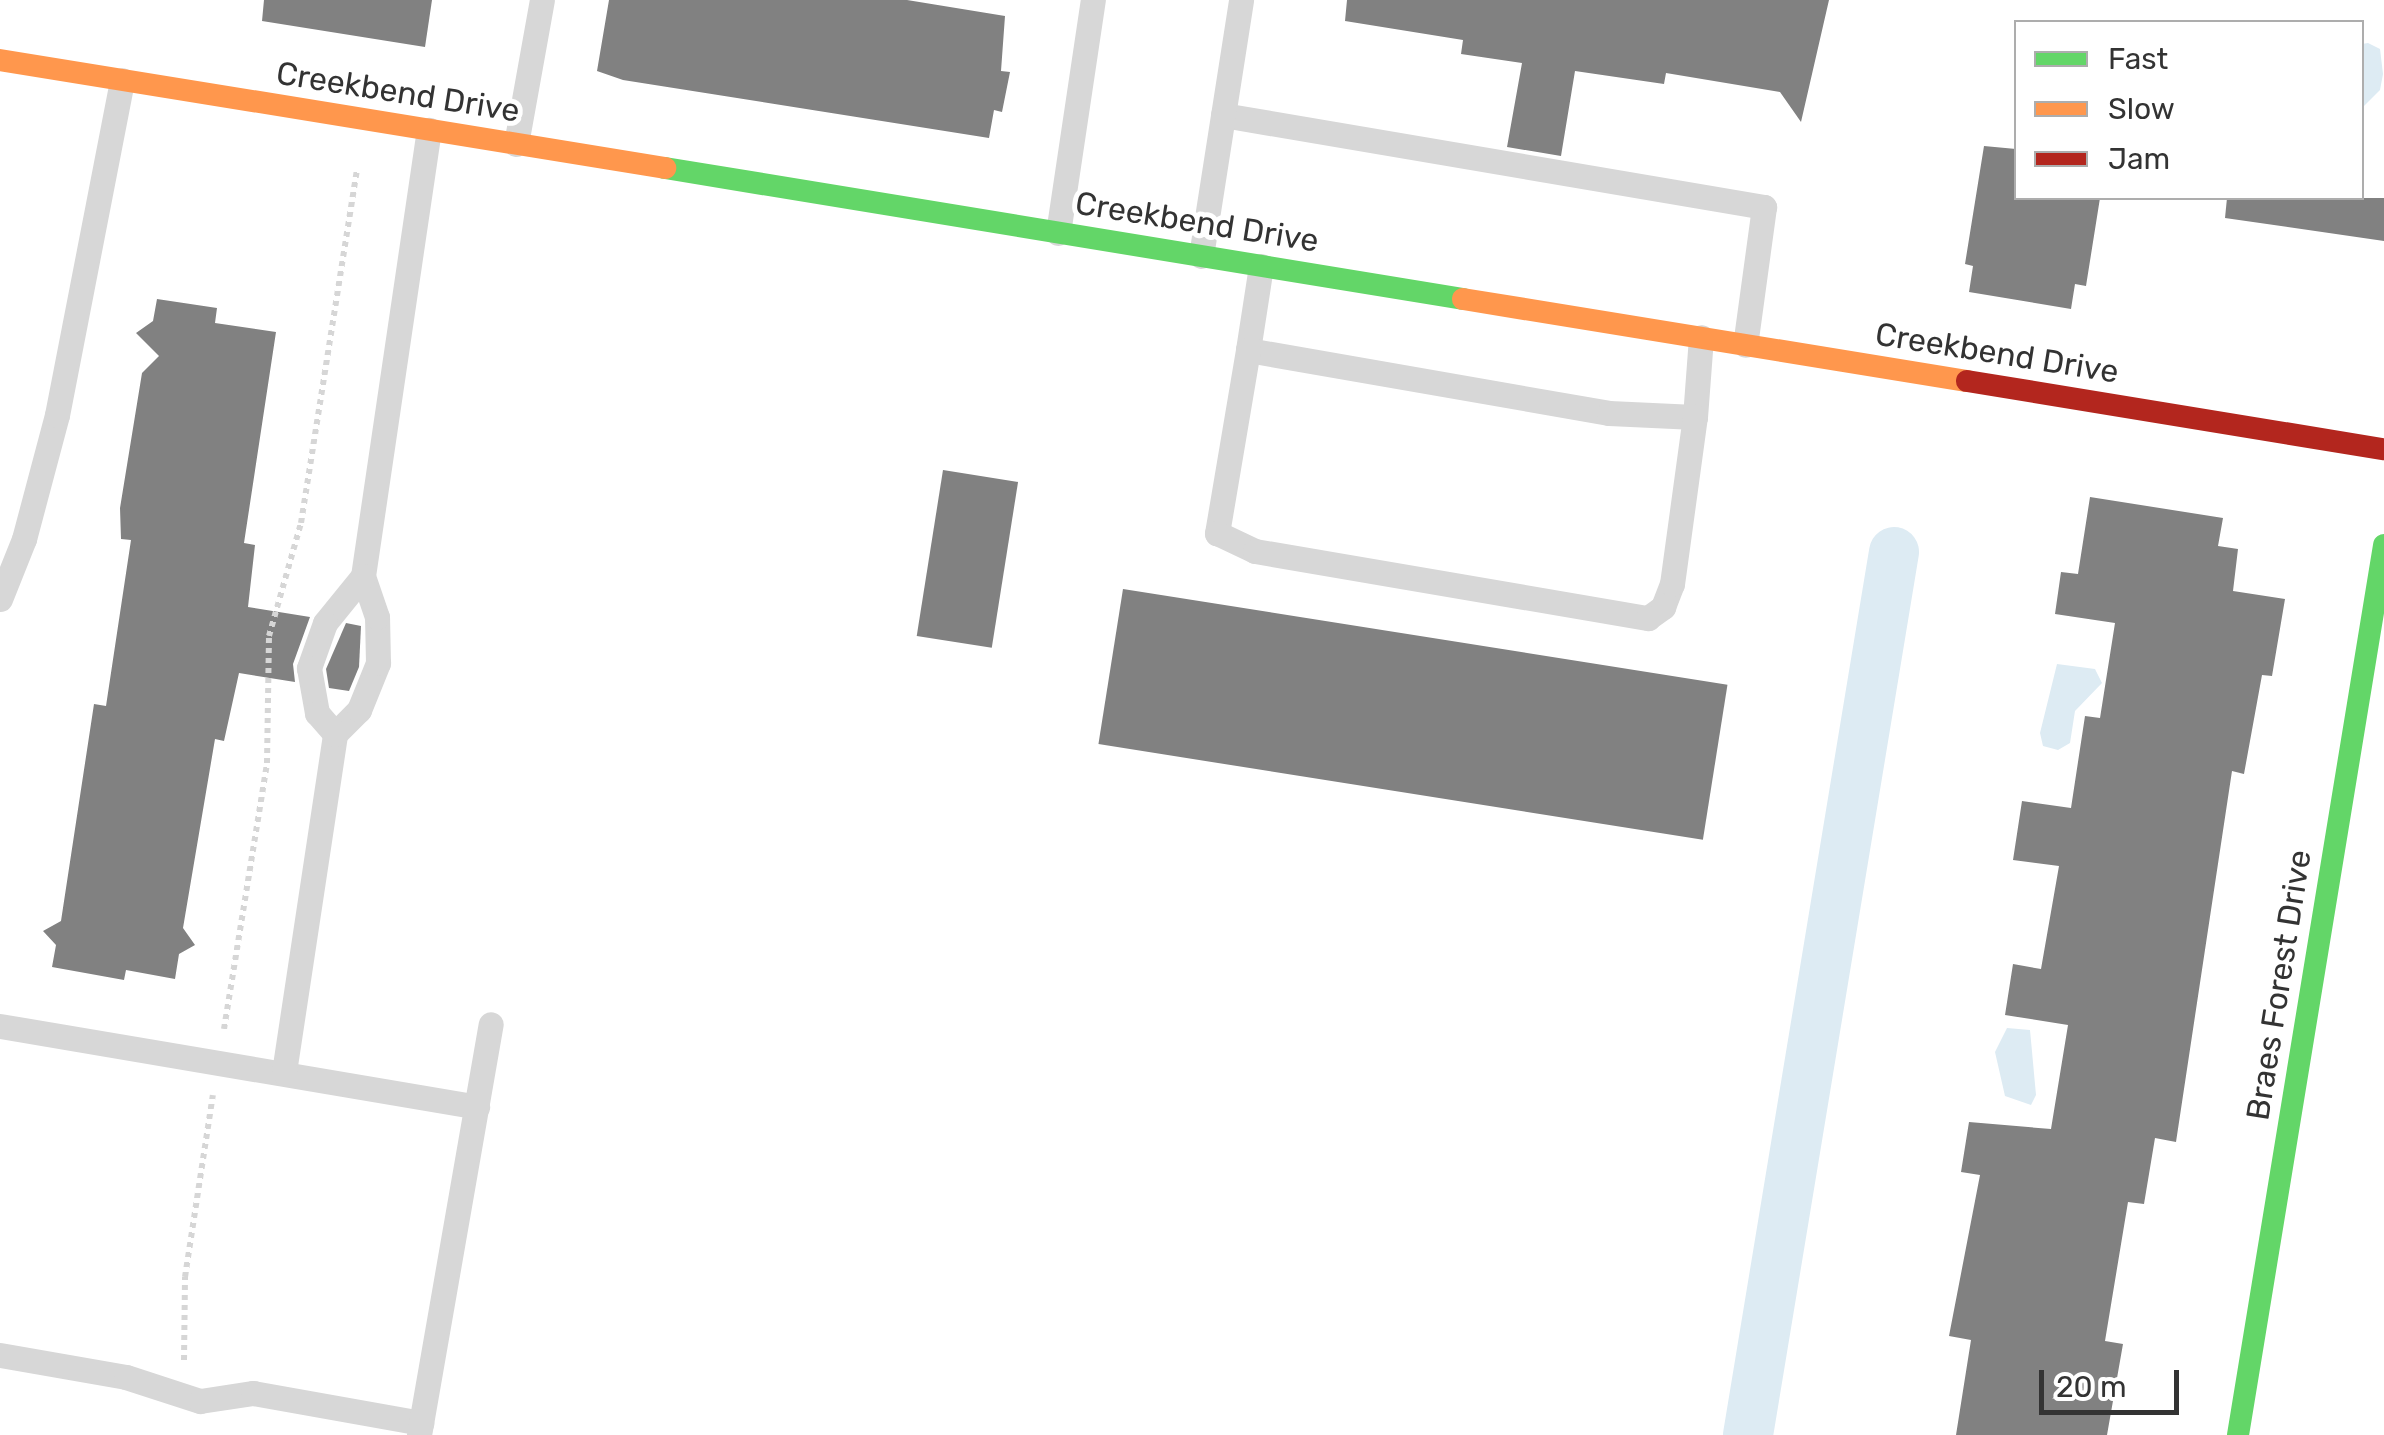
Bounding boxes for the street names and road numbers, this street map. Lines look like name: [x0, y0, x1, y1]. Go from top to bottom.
street label: Creekbend Drive: [274, 54, 522, 130]
street label: Creekbend Drive: [1073, 184, 1321, 260]
street label: Creekbend Drive: [1873, 315, 2121, 391]
street label: Braes Forest Drive: [2239, 847, 2319, 1123]

